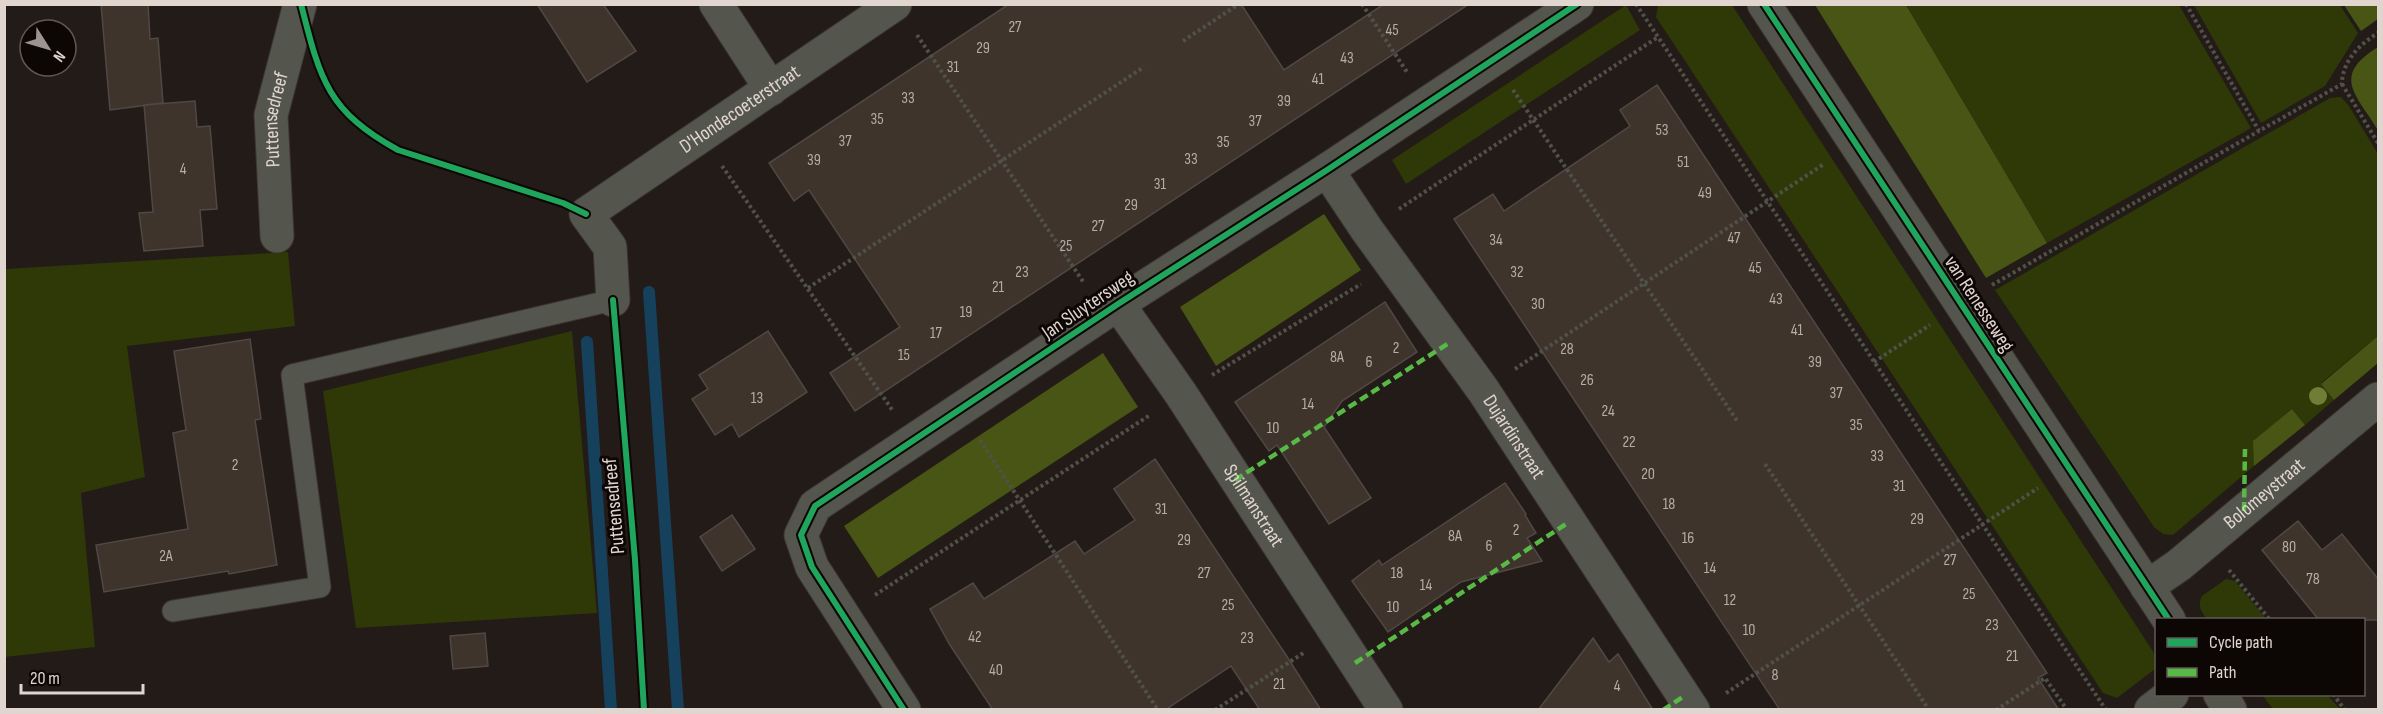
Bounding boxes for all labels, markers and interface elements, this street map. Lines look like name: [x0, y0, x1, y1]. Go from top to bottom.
north arrow: [18, 18, 78, 78]
house number: 27: [1008, 18, 1022, 37]
house number: 45: [1385, 21, 1399, 40]
house number: 29: [976, 39, 990, 58]
text: N: [49, 47, 69, 65]
house number: 43: [1340, 49, 1354, 68]
house number: 31: [947, 58, 960, 77]
street label: D'Hondecoeterstraat: [675, 60, 805, 159]
street label: Puttensedreef: [259, 69, 294, 168]
house number: 41: [1312, 70, 1325, 89]
house number: 33: [901, 89, 915, 108]
house number: 39: [1277, 92, 1291, 111]
house number: 35: [870, 110, 884, 129]
house number: 37: [1248, 112, 1262, 131]
house number: 53: [1655, 121, 1669, 140]
house number: 37: [838, 132, 852, 151]
house number: 35: [1216, 133, 1230, 152]
house number: 33: [1184, 150, 1198, 169]
house number: 39: [807, 151, 821, 170]
house number: 51: [1677, 153, 1689, 172]
house number: 4: [180, 160, 187, 179]
house number: 31: [1154, 175, 1167, 194]
house number: 49: [1698, 184, 1712, 203]
house number: 29: [1124, 196, 1138, 215]
house number: 27: [1091, 217, 1105, 236]
house number: 47: [1728, 229, 1741, 248]
house number: 34: [1489, 231, 1503, 250]
house number: 25: [1059, 237, 1073, 256]
street label: van Renesseweg: [1939, 251, 2019, 357]
house number: 45: [1748, 259, 1762, 278]
house number: 23: [1015, 263, 1029, 282]
house number: 32: [1510, 263, 1524, 282]
street label: Jan Sluytersweg: [1037, 265, 1139, 345]
house number: 21: [992, 278, 1005, 297]
house number: 43: [1769, 290, 1783, 309]
house number: 30: [1531, 295, 1545, 314]
house number: 19: [960, 303, 972, 322]
house number: 41: [1791, 321, 1804, 340]
house number: 17: [930, 324, 943, 343]
house number: 2: [1393, 339, 1399, 358]
house number: 28: [1560, 340, 1574, 359]
house number: 15: [898, 346, 910, 365]
house number: 8A: [1330, 348, 1344, 367]
house number: 6: [1365, 353, 1373, 372]
house number: 39: [1808, 353, 1822, 372]
house number: 26: [1580, 371, 1594, 390]
house number: 37: [1829, 384, 1843, 403]
house number: 13: [751, 389, 763, 408]
street label: Dujardinstraat: [1478, 390, 1550, 484]
house number: 14: [1302, 395, 1314, 414]
house number: 24: [1601, 402, 1615, 421]
house number: 35: [1849, 416, 1863, 435]
house number: 10: [1267, 419, 1279, 438]
house number: 22: [1622, 433, 1636, 452]
house number: 33: [1870, 447, 1884, 466]
street label: Bolomeystraat: [2219, 453, 2310, 534]
house number: 2: [232, 456, 238, 475]
street label: Puttensedreef: [598, 457, 630, 555]
street label: Spilmanstraat: [1218, 460, 1289, 552]
house number: 20: [1641, 465, 1655, 484]
house number: 31: [1893, 477, 1906, 496]
house number: 18: [1663, 495, 1675, 514]
house number: 31: [1155, 500, 1168, 519]
house number: 29: [1910, 510, 1924, 529]
house number: 2: [1513, 521, 1519, 540]
house number: 8A: [1448, 527, 1462, 546]
house number: 16: [1682, 529, 1694, 548]
house number: 29: [1177, 531, 1191, 550]
house number: 6: [1485, 537, 1493, 556]
house number: 80: [2282, 538, 2296, 557]
house number: 2A: [159, 547, 173, 566]
house number: 27: [1943, 551, 1957, 570]
house number: 14: [1704, 559, 1716, 578]
house number: 27: [1197, 564, 1211, 583]
house number: 18: [1391, 564, 1403, 583]
house number: 78: [2306, 570, 2320, 589]
house number: 14: [1420, 576, 1432, 595]
house number: 25: [1962, 585, 1976, 604]
house number: 12: [1724, 591, 1736, 610]
house number: 25: [1221, 596, 1235, 615]
house number: 10: [1387, 598, 1399, 617]
house number: 23: [1985, 616, 1999, 635]
legend: [2155, 618, 2365, 696]
house number: 10: [1743, 621, 1755, 640]
house number: 42: [968, 628, 982, 647]
house number: 23: [1240, 629, 1254, 648]
text: Cycle path: [2209, 632, 2273, 653]
house number: 21: [2006, 647, 2019, 666]
scale bar: [21, 657, 142, 695]
house number: 40: [989, 661, 1003, 680]
text: Path: [2209, 662, 2237, 683]
house number: 8: [1771, 666, 1779, 685]
text: 20 m: [30, 668, 60, 689]
house number: 21: [1273, 675, 1286, 694]
house number: 4: [1614, 677, 1621, 696]

